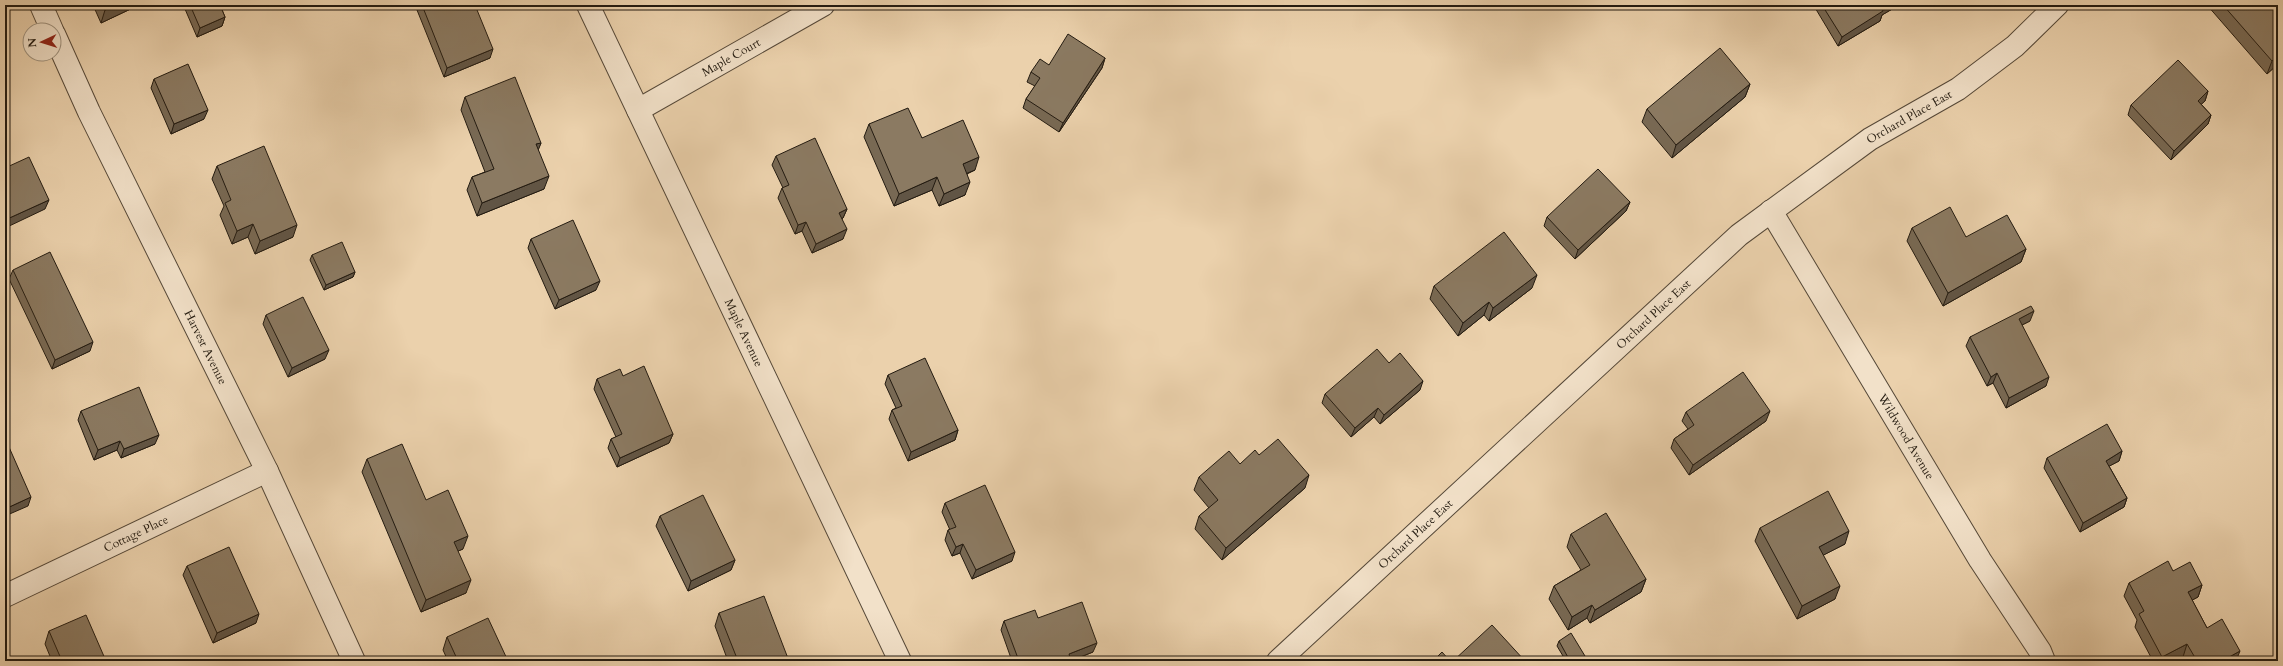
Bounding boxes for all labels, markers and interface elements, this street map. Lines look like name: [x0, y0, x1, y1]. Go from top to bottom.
north arrow: [22, 22, 62, 62]
street label: Maple Court: [699, 34, 763, 80]
text: N: [25, 37, 40, 48]
street label: Orchard Place East: [1863, 86, 1955, 147]
street label: Orchard Place East: [1613, 276, 1694, 353]
street label: Maple Avenue: [721, 296, 767, 369]
street label: Harvest Avenue: [180, 307, 231, 387]
street label: Wildwood Avenue: [1874, 390, 1938, 482]
street label: Orchard Place East: [1375, 496, 1456, 573]
street label: Cottage Place: [101, 511, 171, 556]

